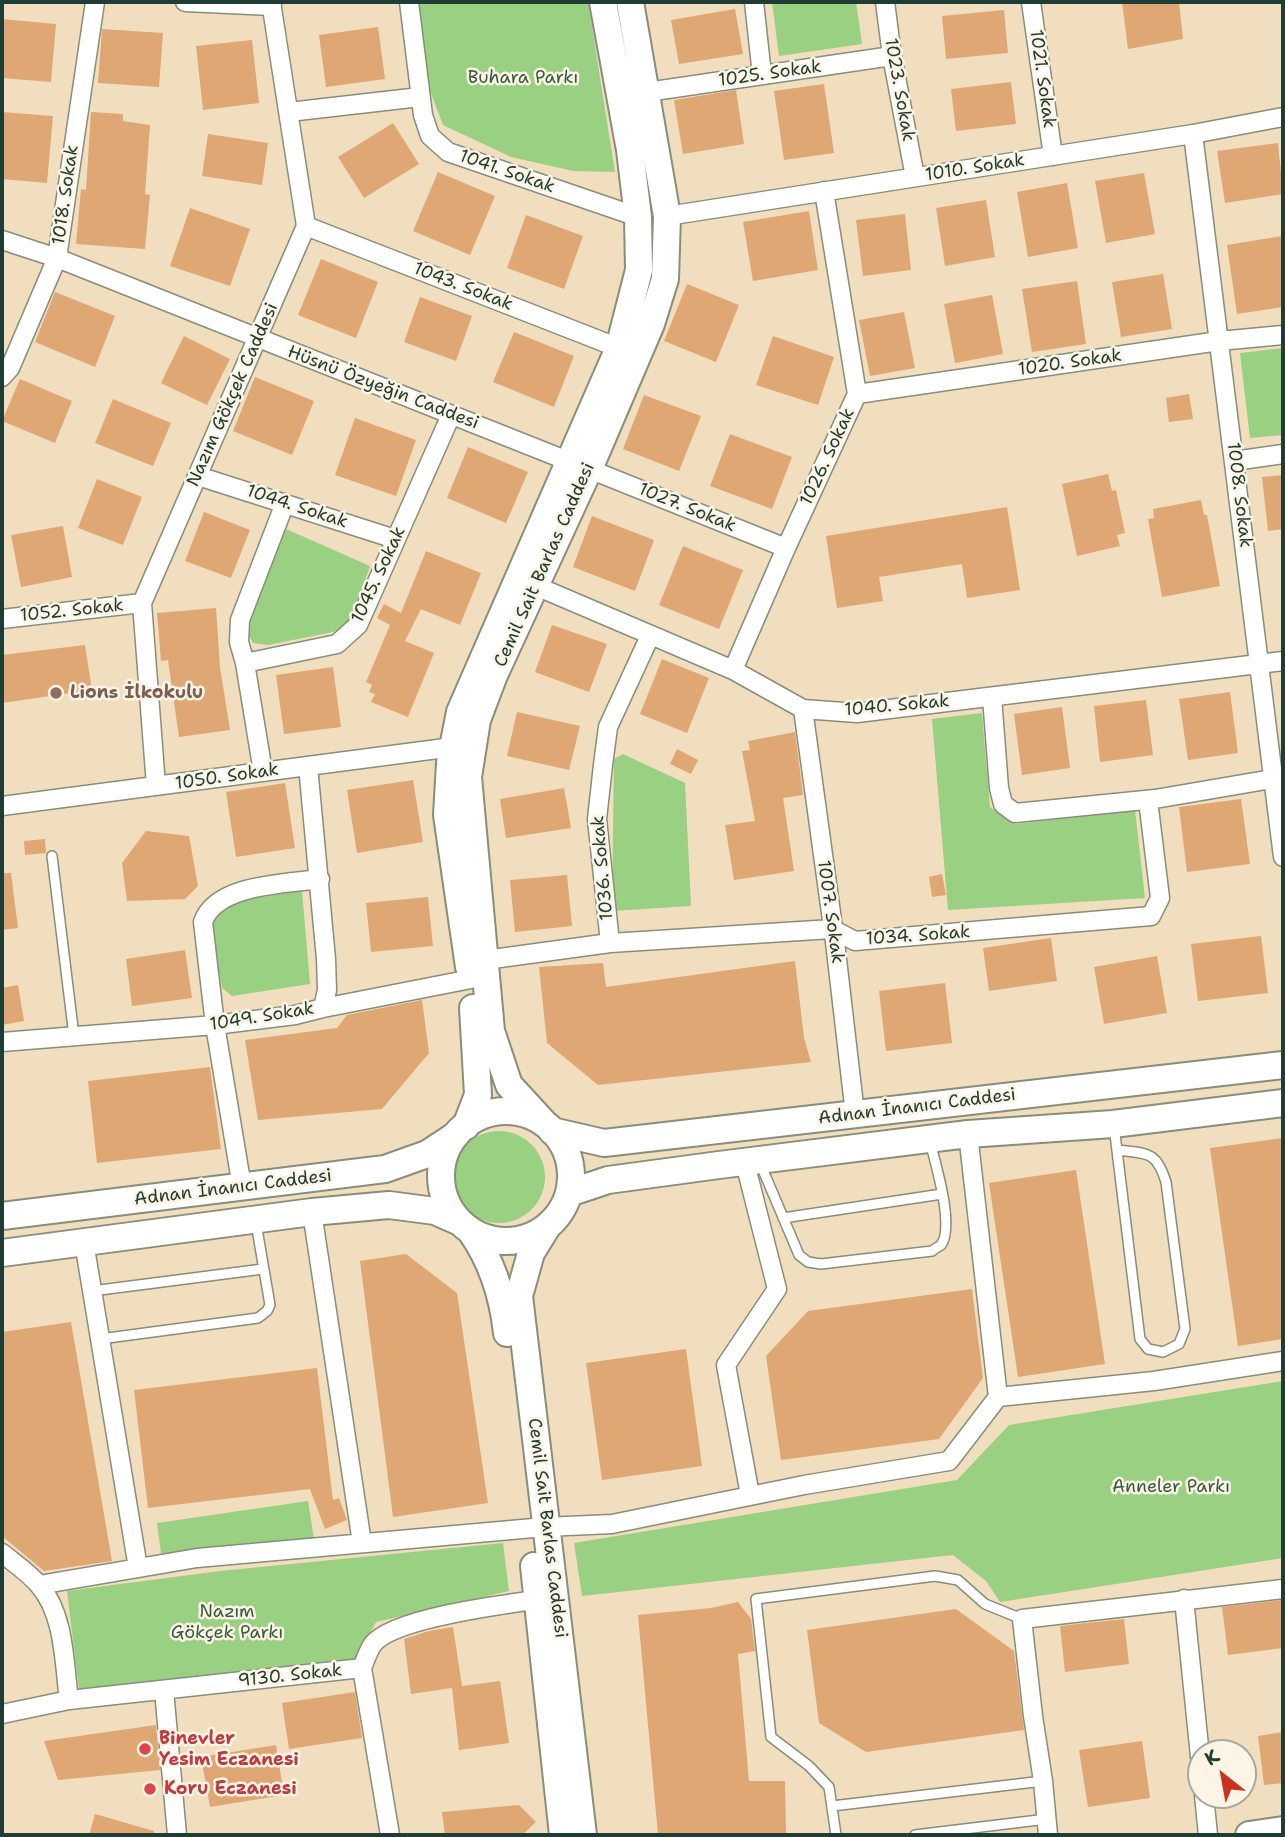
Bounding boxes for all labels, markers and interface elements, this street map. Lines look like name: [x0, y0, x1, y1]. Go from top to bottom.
street label: 1021. Sokak: [1024, 28, 1060, 130]
street label: 1023. Sokak: [879, 37, 919, 143]
street label: 1025. Sokak: [717, 56, 823, 92]
park label: Buhara Parkı: [468, 67, 578, 89]
street label: 1018. Sokak: [48, 144, 84, 246]
street label: 1041. Sokak: [456, 146, 558, 198]
street label: 1010. Sokak: [924, 150, 1026, 186]
street label: 1043. Sokak: [410, 258, 516, 316]
street label: Nazım Gökçek Caddesi: [183, 300, 283, 490]
street label: Hüsnü Özyeğin Caddesi: [284, 341, 482, 435]
street label: 1020. Sokak: [1017, 345, 1123, 381]
street label: 1026. Sokak: [796, 405, 860, 509]
street label: 1008. Sokak: [1222, 441, 1256, 549]
street label: Cemil Sait Barlas Caddesi: [490, 459, 600, 671]
street label: 1027. Sokak: [635, 479, 739, 537]
street label: 1044. Sokak: [244, 480, 350, 534]
street label: 1045. Sokak: [347, 523, 411, 627]
street label: 1052. Sokak: [19, 595, 125, 627]
place label: Lions İlkokulu: [70, 682, 203, 704]
marker: Lions İlkokulu: [48, 685, 64, 701]
street label: 1040. Sokak: [844, 691, 950, 721]
street label: 1050. Sokak: [174, 759, 280, 795]
street label: 1036. Sokak: [588, 815, 618, 921]
street label: 1007. Sokak: [812, 859, 848, 965]
street label: 1034. Sokak: [865, 922, 971, 950]
street label: 1049. Sokak: [208, 998, 316, 1036]
street label: Adnan İnanıcı Caddesi: [817, 1084, 1017, 1130]
street label: Adnan İnanıcı Caddesi: [133, 1165, 333, 1211]
street label: Cemil Sait Barlas Caddesi: [523, 1417, 571, 1639]
park label: Anneler Parkı: [1112, 1476, 1230, 1498]
park label: Nazım Gökçek Parkı: [171, 1601, 283, 1644]
street label: 9130. Sokak: [237, 1660, 343, 1692]
place label: Binevler Yesim Eczanesi: [159, 1728, 299, 1770]
north arrow: [1187, 1739, 1257, 1809]
marker: Binevler Yesim Eczanesi: [137, 1741, 153, 1757]
text: K: [1200, 1743, 1224, 1771]
place label: Koru Eczanesi: [164, 1778, 297, 1800]
marker: Koru Eczanesi: [142, 1781, 158, 1797]

